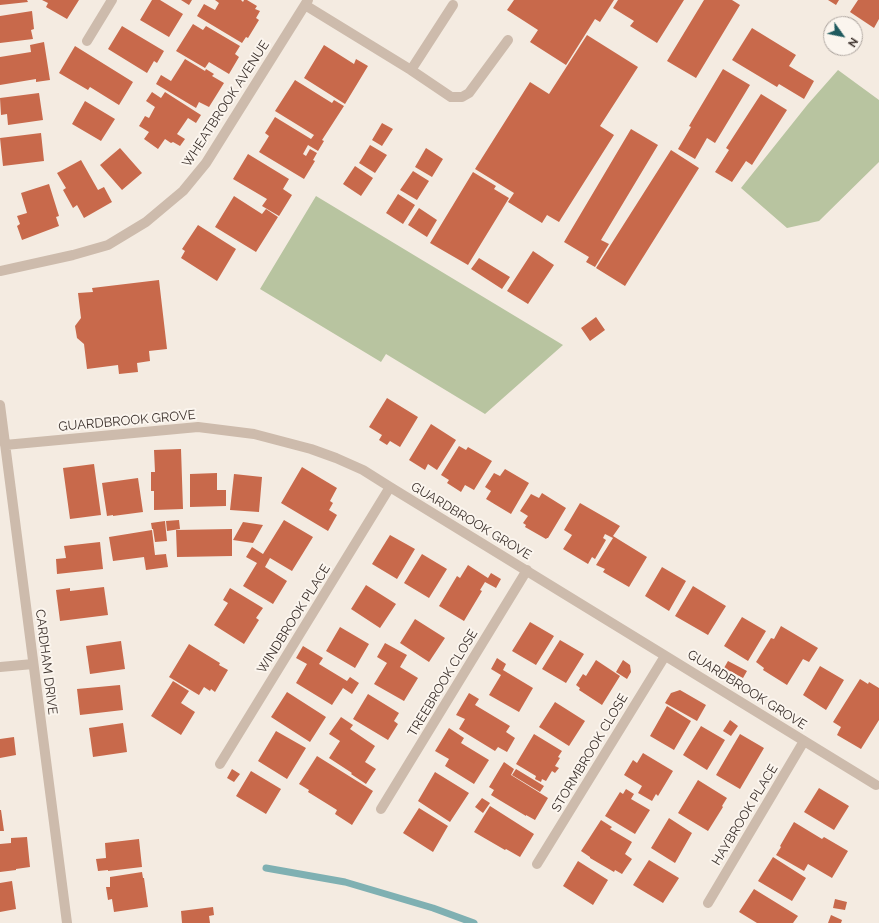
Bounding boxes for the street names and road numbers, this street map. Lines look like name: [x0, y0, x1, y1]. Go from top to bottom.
street label: WHEATBROOK AVENUE: [179, 38, 273, 170]
street label: GUARDBROOK GROVE: [58, 407, 196, 435]
street label: GUARDBROOK GROVE: [408, 479, 534, 563]
street label: WINDBROOK PLACE: [254, 562, 334, 676]
street label: CARDHAM DRIVE: [32, 608, 60, 716]
street label: TREEBROOK CLOSE: [405, 627, 481, 739]
street label: GUARDBROOK GROVE: [685, 647, 809, 733]
street label: STORMBROOK CLOSE: [549, 691, 631, 815]
street label: HAYBROOK PLACE: [709, 762, 781, 868]

